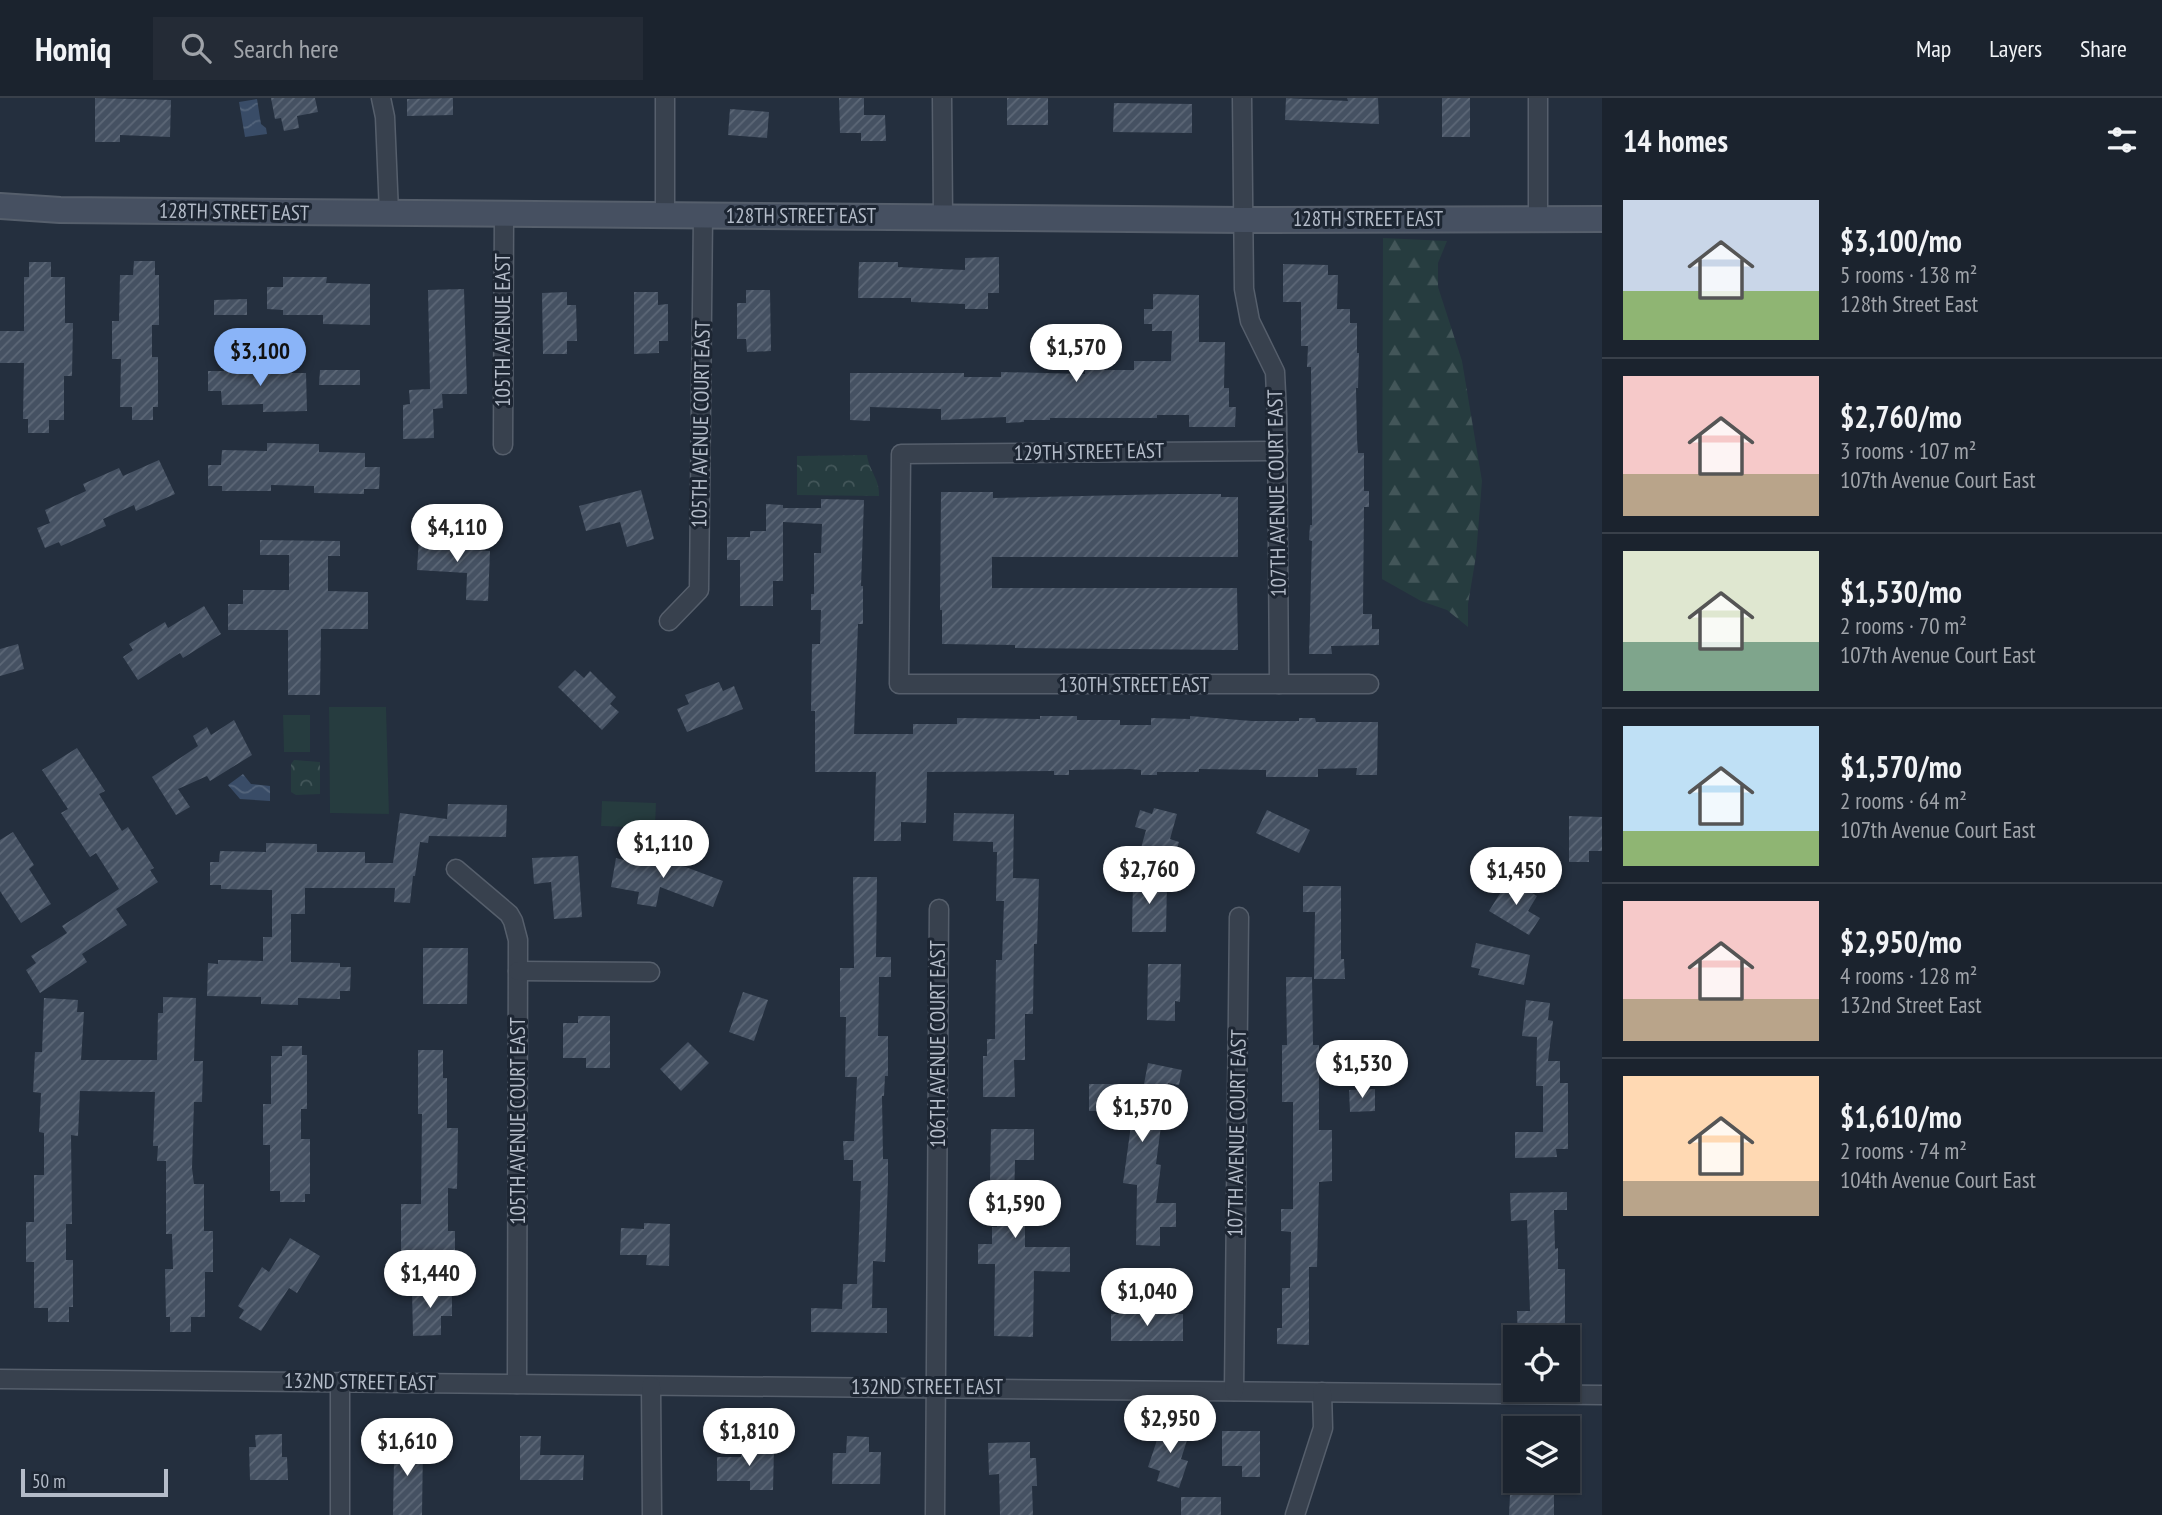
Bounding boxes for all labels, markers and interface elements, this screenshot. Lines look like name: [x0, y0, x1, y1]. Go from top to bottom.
search box: [153, 17, 643, 80]
text: Homiq: [35, 27, 111, 70]
icon: search: [177, 29, 215, 67]
text: Search here: [233, 32, 339, 65]
text: Map: [1916, 33, 1951, 64]
text: Layers: [1989, 33, 2042, 64]
text: Share: [2080, 33, 2127, 64]
text: 14 homes: [1623, 121, 1728, 160]
icon: filters: [2103, 121, 2141, 159]
street label: 128TH STREET EAST: [159, 197, 310, 226]
street label: 128TH STREET EAST: [726, 202, 877, 229]
street label: 128TH STREET EAST: [1293, 205, 1444, 232]
text: $3,100/mo: [1840, 221, 1962, 260]
icon: home: [1679, 228, 1763, 312]
street label: 105TH AVENUE EAST: [489, 253, 516, 407]
text: 5 rooms · 138 m²: [1840, 260, 1977, 289]
text: 128th Street East: [1840, 289, 1978, 318]
street label: 105TH AVENUE COURT EAST: [685, 319, 716, 528]
pin: $1,570: [1019, 324, 1133, 384]
pin: $3,100: [203, 328, 317, 388]
text: $1,570: [1046, 332, 1106, 361]
text: $3,100: [230, 336, 290, 365]
street label: 107TH AVENUE COURT EAST: [1261, 388, 1292, 597]
text: $2,760/mo: [1840, 397, 1962, 436]
icon: home: [1679, 404, 1763, 488]
text: 3 rooms · 107 m²: [1840, 436, 1976, 465]
street label: 129TH STREET EAST: [1014, 437, 1165, 466]
text: 107th Avenue Court East: [1840, 465, 2036, 494]
pin: $4,110: [400, 504, 514, 564]
text: $4,110: [427, 512, 487, 541]
text: $1,530/mo: [1840, 572, 1962, 611]
icon: home: [1679, 579, 1763, 663]
text: 2 rooms · 70 m²: [1840, 611, 1967, 640]
text: 107th Avenue Court East: [1840, 640, 2036, 669]
street label: 130TH STREET EAST: [1059, 671, 1210, 698]
text: $1,570/mo: [1840, 747, 1962, 786]
icon: home: [1679, 754, 1763, 838]
text: 2 rooms · 64 m²: [1840, 786, 1967, 815]
text: 107th Avenue Court East: [1840, 815, 2036, 844]
pin: $1,110: [606, 820, 720, 880]
text: $1,110: [633, 828, 693, 857]
pin: $2,760: [1092, 846, 1206, 906]
pin: $1,450: [1459, 848, 1573, 907]
text: $2,760: [1119, 854, 1179, 883]
text: $1,450: [1486, 855, 1546, 884]
text: $2,950/mo: [1840, 922, 1962, 961]
icon: home: [1679, 929, 1763, 1013]
street label: 106TH AVENUE COURT EAST: [924, 940, 951, 1148]
text: 4 rooms · 128 m²: [1840, 961, 1977, 990]
text: 132nd Street East: [1840, 990, 1982, 1019]
street label: 105TH AVENUE COURT EAST: [504, 1017, 531, 1225]
street label: 107TH AVENUE COURT EAST: [1221, 1028, 1252, 1237]
pin: $1,530: [1305, 1040, 1419, 1100]
text: $1,530: [1332, 1048, 1392, 1077]
pin: $1,570: [1085, 1084, 1199, 1144]
text: $1,570: [1112, 1092, 1172, 1121]
text: $1,610/mo: [1840, 1097, 1962, 1136]
icon: home: [1679, 1104, 1763, 1188]
text: 2 rooms · 74 m²: [1840, 1136, 1967, 1165]
text: 104th Avenue Court East: [1840, 1165, 2036, 1194]
pin: $1,590: [958, 1180, 1072, 1240]
text: $1,590: [985, 1188, 1045, 1217]
pin: $1,440: [373, 1250, 487, 1310]
text: $1,440: [400, 1258, 460, 1287]
pin: $1,040: [1090, 1268, 1204, 1328]
text: $1,040: [1117, 1276, 1177, 1305]
map controls: [1503, 1325, 1580, 1493]
button: locate: [1503, 1325, 1580, 1402]
street label: 132ND STREET EAST: [284, 1367, 437, 1396]
street label: 132ND STREET EAST: [851, 1373, 1004, 1400]
pin: $2,950: [1113, 1396, 1227, 1455]
text: $2,950: [1140, 1403, 1200, 1432]
pin: $1,810: [692, 1408, 806, 1468]
text: $1,810: [719, 1416, 779, 1445]
button: layers: [1503, 1416, 1580, 1493]
pin: $1,610: [350, 1418, 464, 1478]
text: $1,610: [377, 1426, 437, 1455]
scale bar: [21, 1466, 168, 1498]
text: 50 m: [32, 1469, 66, 1493]

